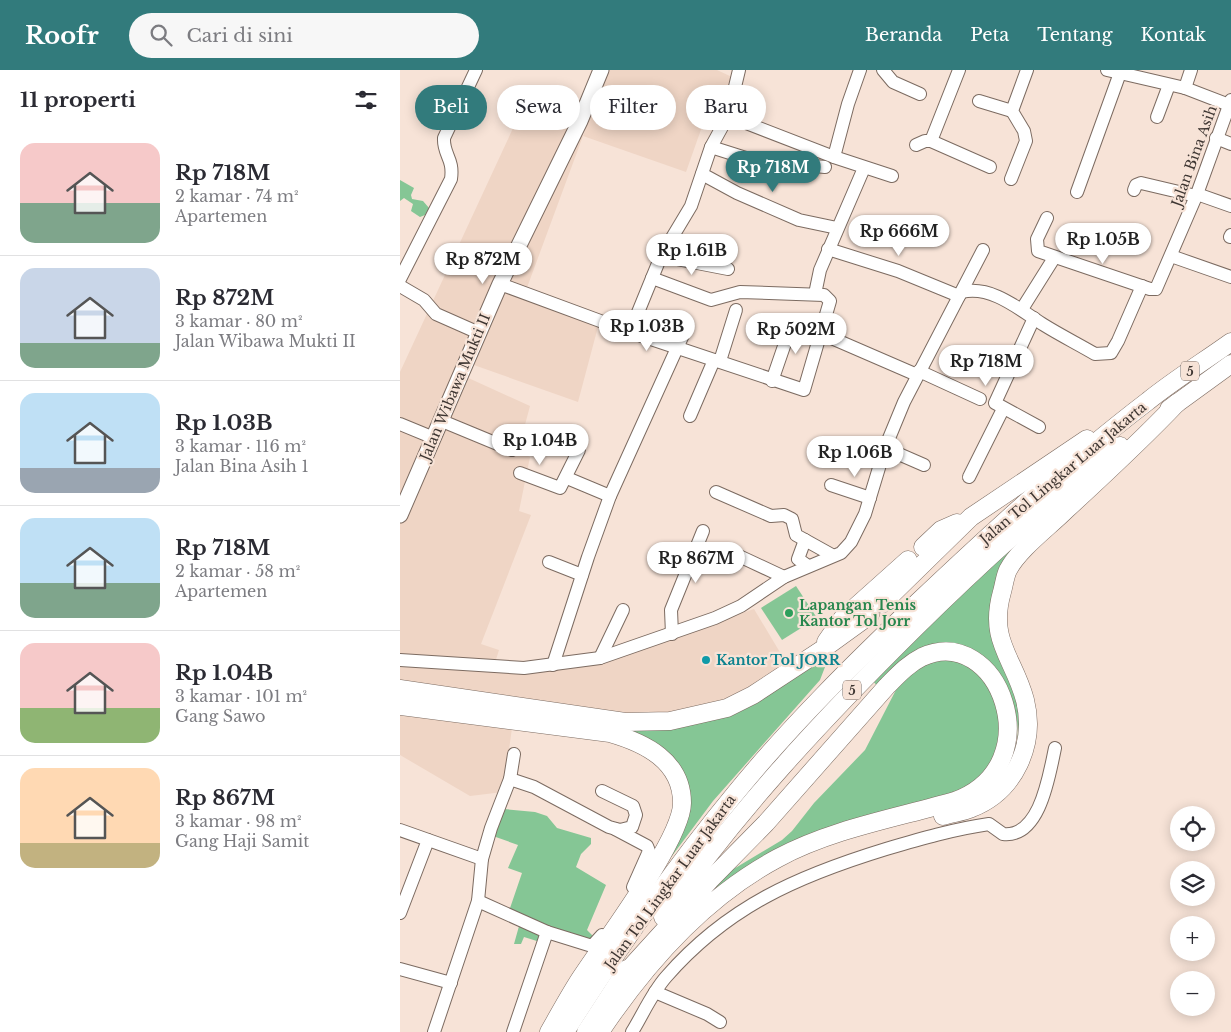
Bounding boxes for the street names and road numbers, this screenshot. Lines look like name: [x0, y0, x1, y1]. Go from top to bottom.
street label: Jalan Bina Asih: [1167, 103, 1221, 211]
street label: Jalan Wibawa Mukti II: [415, 311, 494, 465]
road number: 5: [1181, 362, 1199, 380]
street label: Jalan Tol Lingkar Luar Jakarta: [974, 398, 1150, 549]
road number: 5: [843, 680, 861, 700]
street label: Jalan Tol Lingkar Luar Jakarta: [599, 791, 740, 975]

